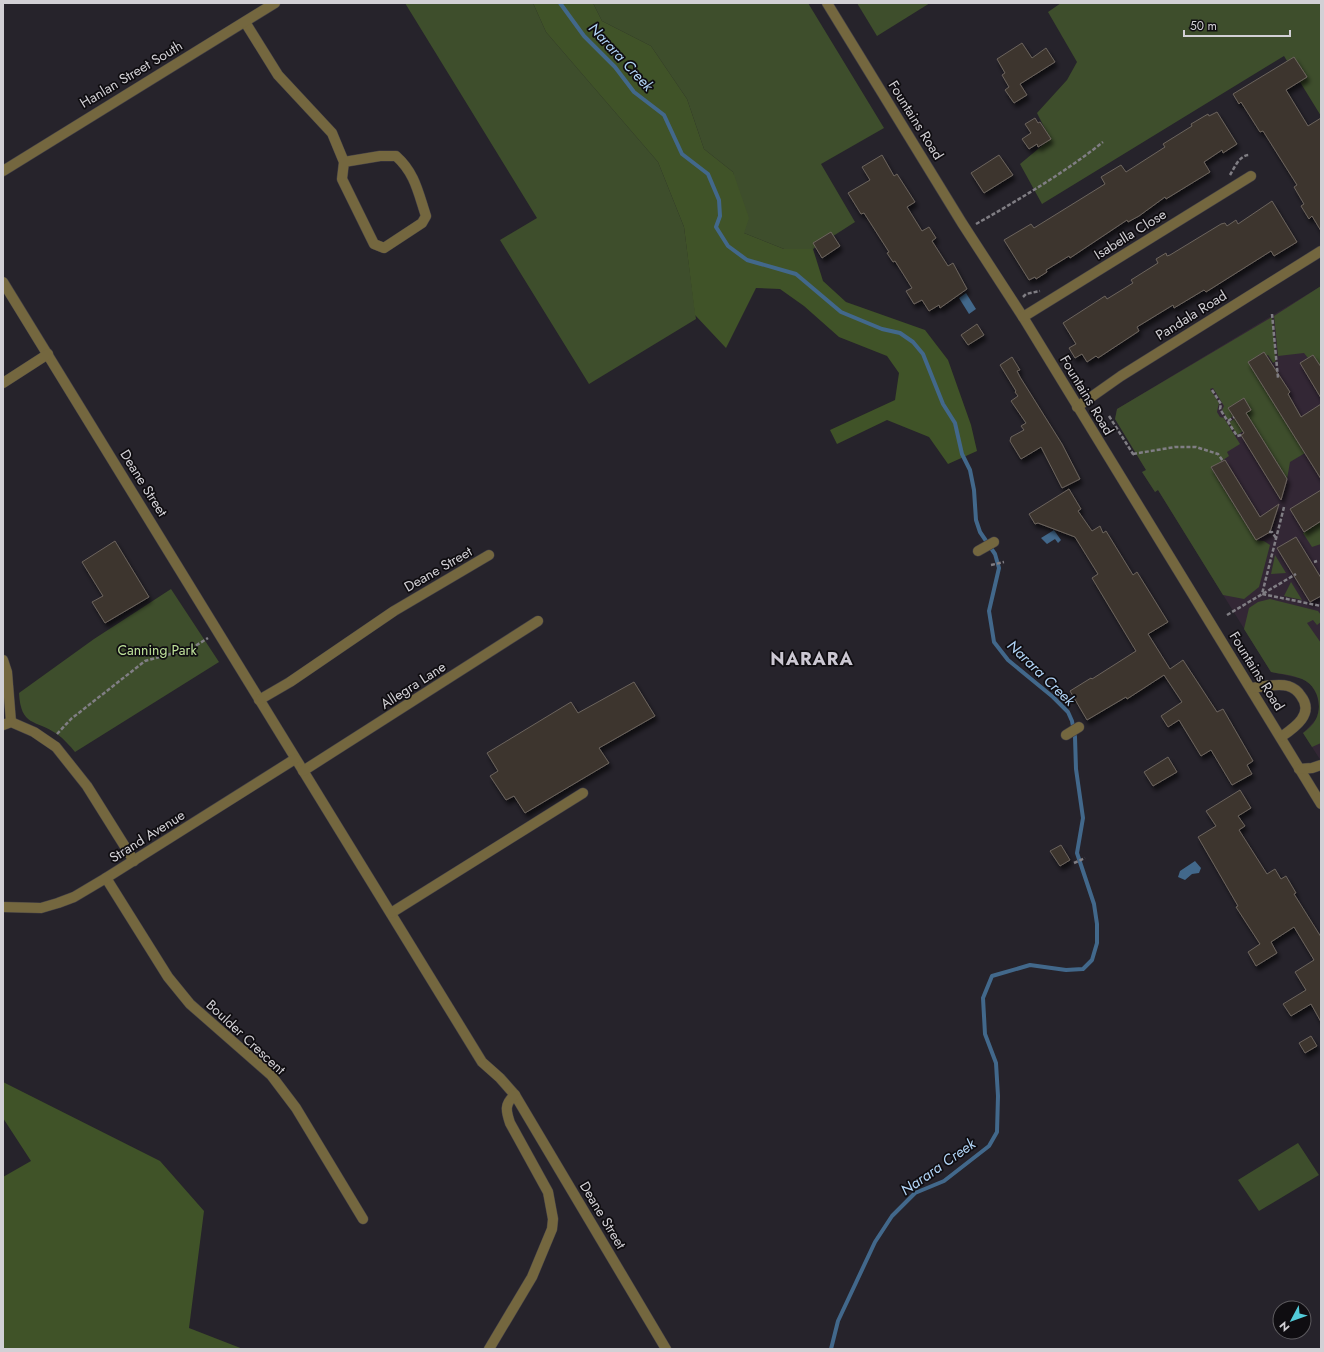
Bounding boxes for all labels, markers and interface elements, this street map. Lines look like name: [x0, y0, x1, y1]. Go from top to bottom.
scale bar: [1184, 12, 1290, 38]
text: 50 m: [1190, 17, 1217, 35]
water label: Narara Creek: [583, 18, 659, 97]
street label: Hanlan Street South: [76, 35, 186, 113]
street label: Fountains Road: [884, 77, 948, 163]
street label: Isabella Close: [1090, 204, 1170, 264]
street label: Pandala Road: [1152, 285, 1230, 345]
street label: Fountains Road: [1055, 351, 1119, 439]
street label: Deane Street: [115, 446, 173, 521]
street label: Deane Street: [400, 541, 476, 597]
street label: Fountains Road: [1225, 628, 1289, 714]
water label: Narara Creek: [1002, 635, 1080, 711]
park label: Canning Park: [117, 640, 197, 660]
district label: NARARA: [770, 646, 854, 672]
street label: Allegra Lane: [376, 656, 450, 714]
street label: Strand Avenue: [105, 805, 189, 867]
street label: Boulder Crescent: [202, 995, 291, 1079]
water label: Narara Creek: [896, 1133, 980, 1201]
street label: Deane Street: [575, 1177, 631, 1253]
north arrow: [1272, 1300, 1312, 1340]
text: N: [1276, 1318, 1293, 1335]

